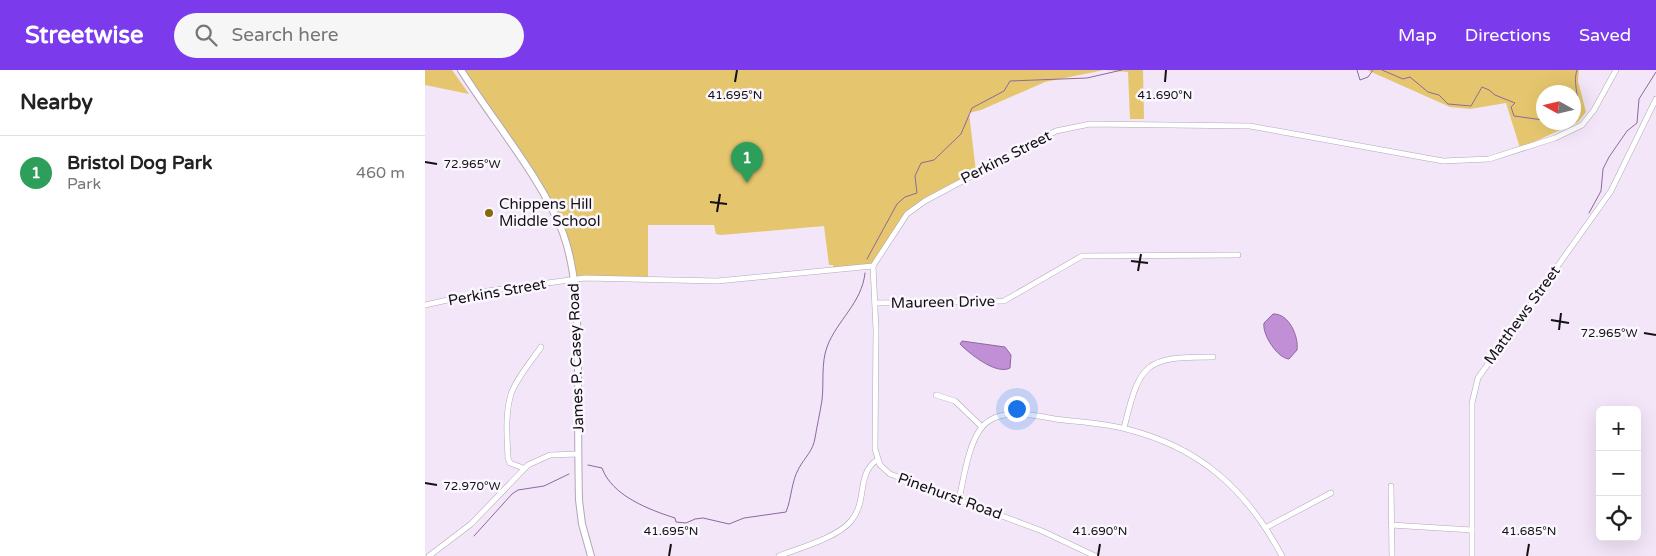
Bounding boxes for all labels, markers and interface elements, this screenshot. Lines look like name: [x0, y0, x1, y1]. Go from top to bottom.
search box: [174, 13, 524, 58]
text: Streetwise: [25, 21, 144, 50]
icon: search: [192, 21, 220, 49]
text: Search here: [232, 24, 338, 46]
text: Map: [1398, 24, 1437, 46]
text: Directions: [1465, 24, 1551, 46]
text: Saved: [1579, 24, 1631, 46]
north arrow: [1536, 85, 1581, 130]
text: 41.695°N: [708, 88, 762, 102]
text: 41.690°N: [1138, 88, 1192, 102]
text: Nearby: [20, 90, 93, 115]
street label: Perkins Street: [958, 126, 1054, 188]
pin: 1: [731, 142, 763, 183]
text: Bristol Dog Park: [67, 152, 212, 174]
text: 72.965°W: [443, 157, 501, 171]
text: 1: [31, 163, 41, 183]
text: 460 m: [356, 163, 405, 183]
text: Park: [67, 174, 101, 194]
place label: Chippens Hill Middle School: [499, 195, 600, 230]
marker: Chippens Hill Middle School: [483, 207, 495, 219]
street label: Matthews Street: [1480, 262, 1564, 368]
street label: Perkins Street: [447, 274, 548, 309]
street label: James P. Casey Road: [564, 283, 588, 433]
street label: Maureen Drive: [891, 292, 995, 312]
text: 72.965°W: [1580, 326, 1638, 340]
your location: [1004, 396, 1030, 422]
map controls: [1596, 406, 1641, 541]
button: +: [1596, 406, 1641, 451]
button: −: [1596, 451, 1641, 496]
street label: Pinehurst Road: [895, 469, 1005, 523]
text: 72.970°W: [443, 479, 501, 493]
button: locate: [1596, 496, 1641, 541]
text: 41.695°N: [644, 524, 698, 538]
text: 41.690°N: [1073, 524, 1127, 538]
text: 41.685°N: [1502, 524, 1556, 538]

